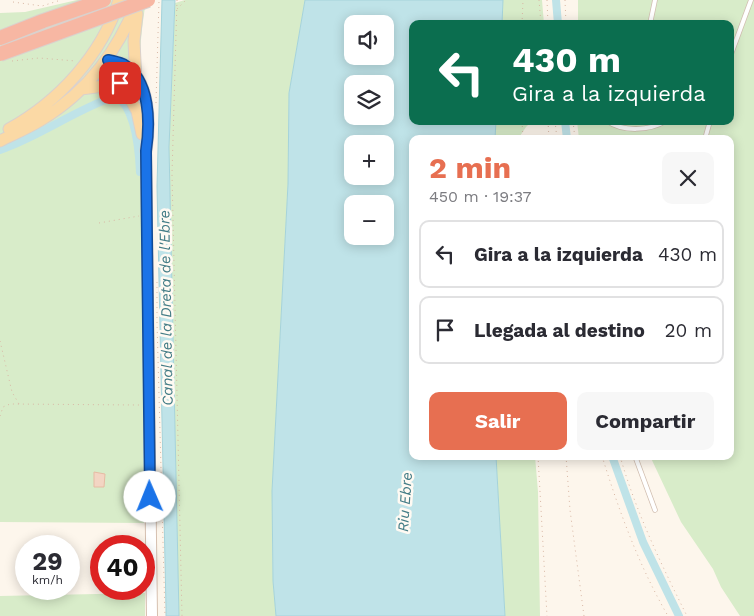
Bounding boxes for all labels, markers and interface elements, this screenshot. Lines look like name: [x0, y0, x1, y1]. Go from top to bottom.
map controls: [344, 15, 394, 245]
button: sound: [344, 15, 394, 65]
text: 430 m: [512, 39, 621, 81]
icon: left: [429, 40, 494, 105]
pin: [99, 62, 141, 104]
icon: arrive: [106, 69, 134, 97]
button: layers: [344, 75, 394, 125]
text: Gira a la izquierda: [512, 81, 706, 106]
button: +: [344, 135, 394, 185]
text: 2 min: [429, 150, 511, 185]
button: close: [662, 152, 714, 204]
text: 450 m · 19:37: [429, 187, 531, 206]
button: −: [344, 195, 394, 245]
water label: Canal de la Dreta de l'Ebre: [155, 210, 177, 406]
icon: left: [431, 240, 459, 268]
text: Gira a la izquierda: [474, 243, 643, 266]
text: 430 m: [658, 243, 717, 266]
icon: arrive: [431, 316, 459, 344]
text: Llegada al destino: [474, 319, 645, 342]
text: 20 m: [665, 319, 712, 342]
button: Salir: [429, 392, 567, 450]
button: Compartir: [577, 392, 714, 450]
position arrow: [123, 470, 175, 522]
water label: Riu Ebre: [394, 471, 416, 533]
speed limit sign: 40: [90, 535, 155, 600]
text: 29: [32, 547, 63, 576]
text: km/h: [32, 573, 63, 587]

